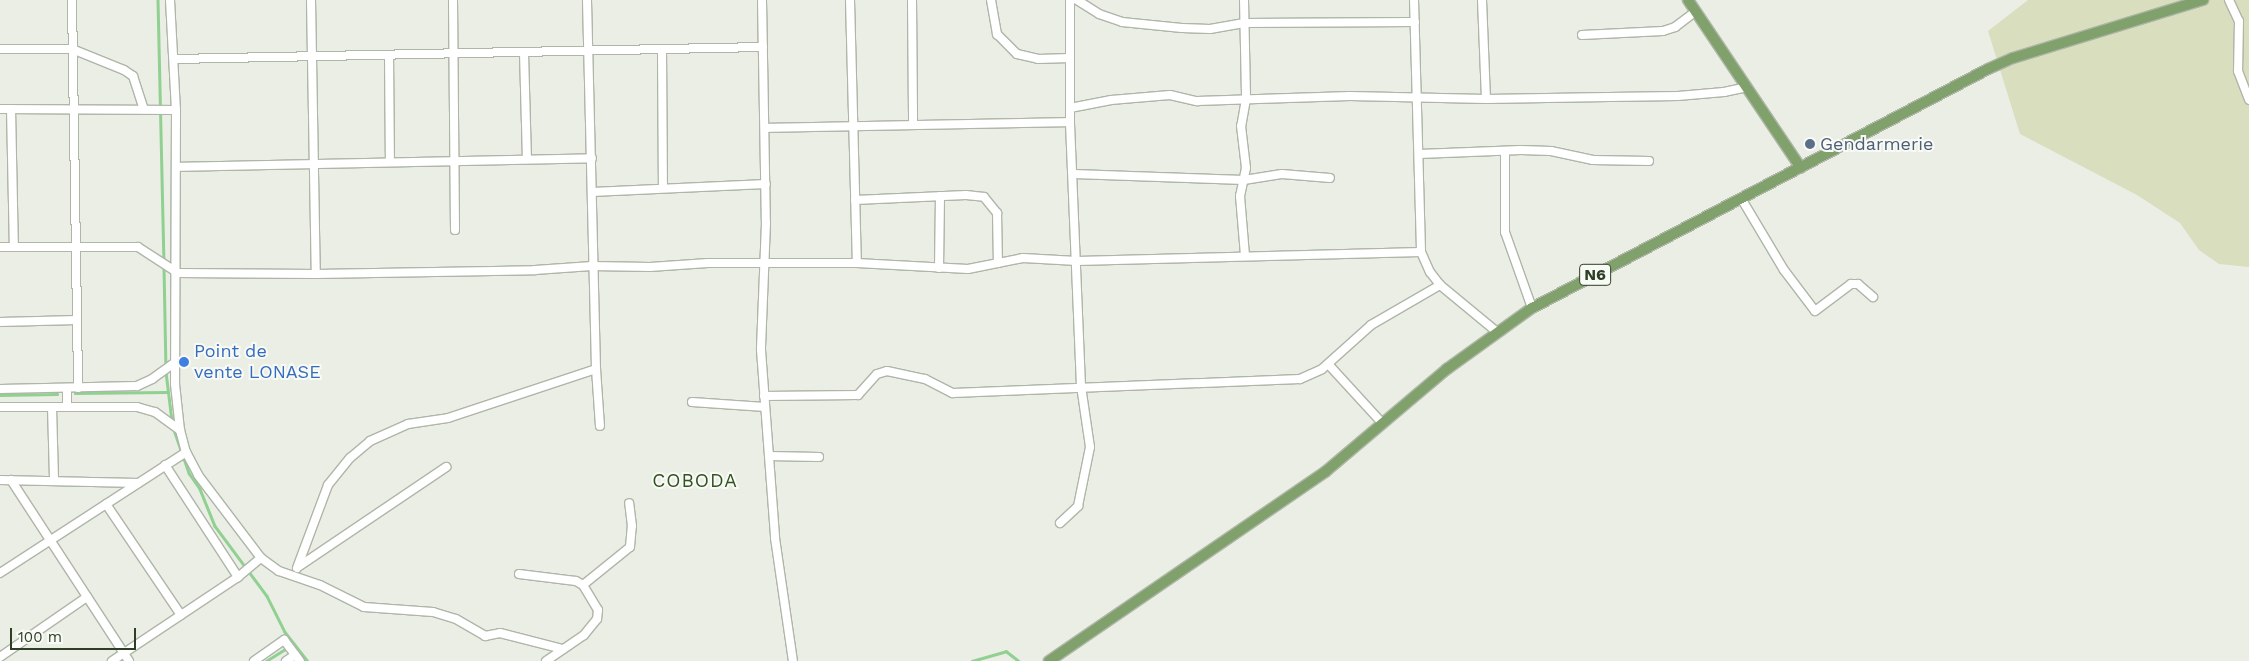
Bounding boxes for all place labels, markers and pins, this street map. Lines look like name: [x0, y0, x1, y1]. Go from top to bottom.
place label: Gendarmerie: [1820, 133, 1933, 155]
marker: Gendarmerie: [1804, 138, 1816, 150]
place label: Point de vente LONASE: [194, 341, 321, 384]
marker: Point de vente LONASE: [178, 356, 190, 368]

